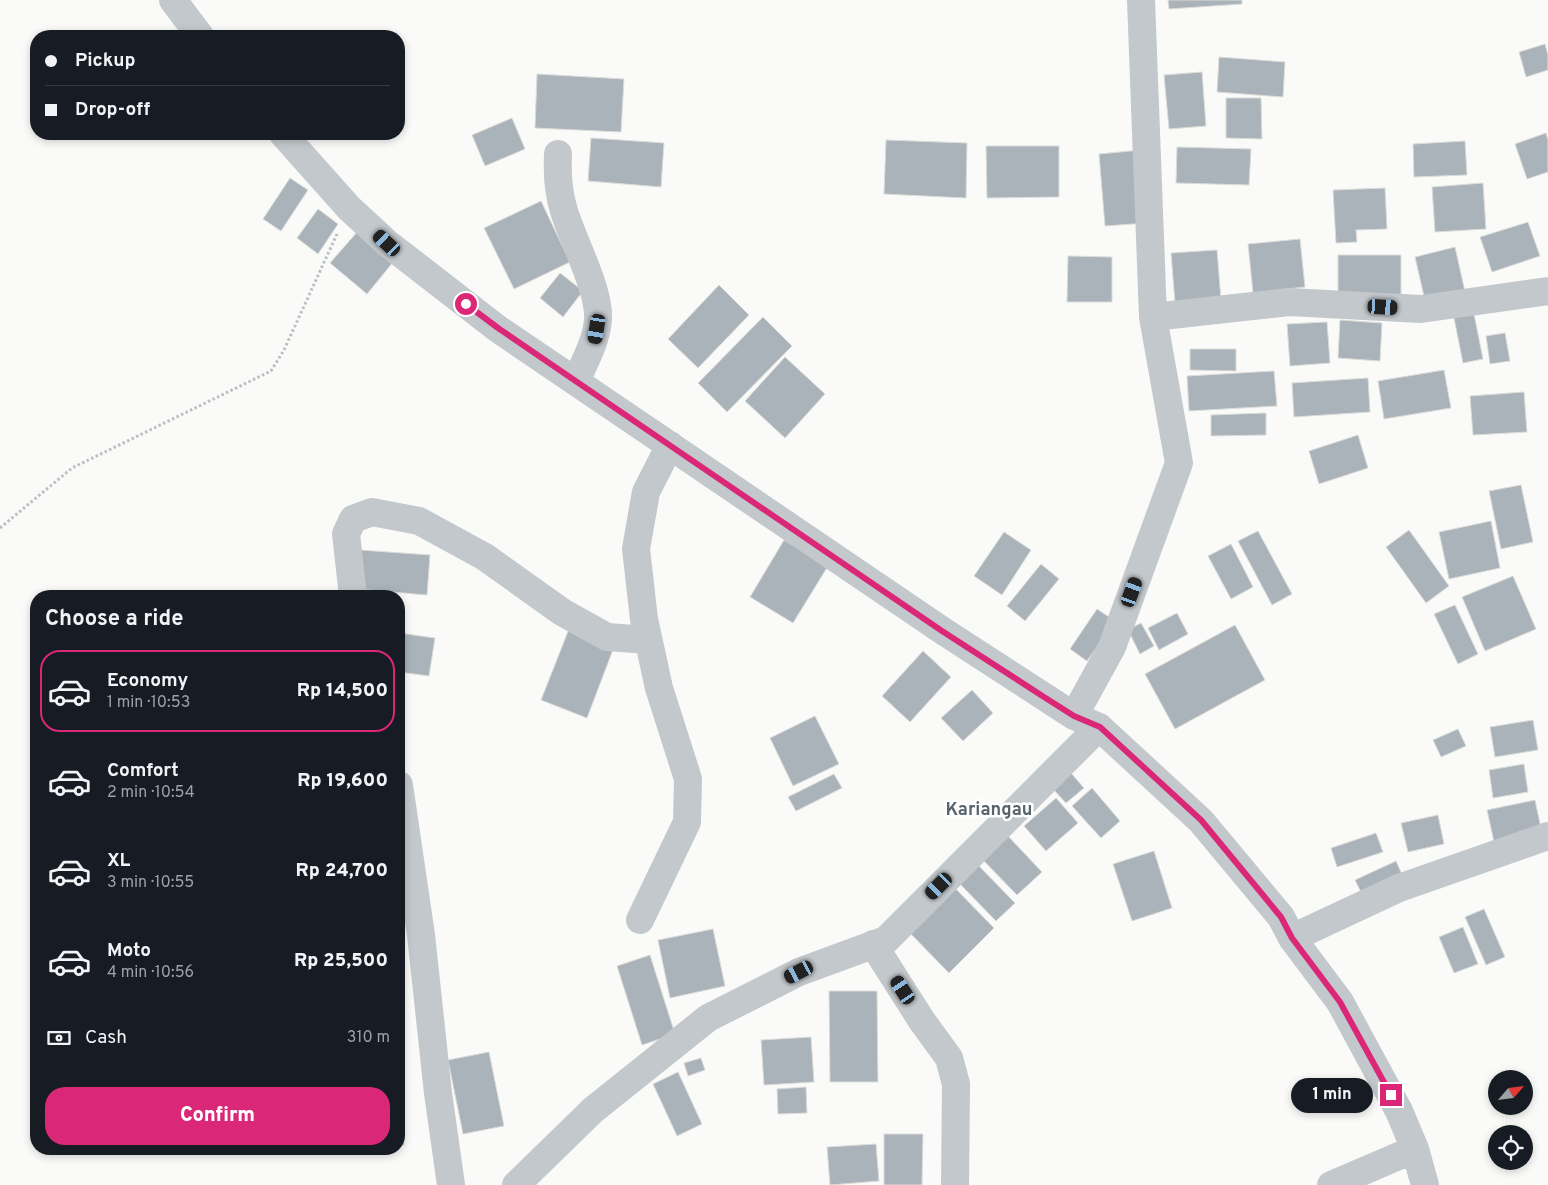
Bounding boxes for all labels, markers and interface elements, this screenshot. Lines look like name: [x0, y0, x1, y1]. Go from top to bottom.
text: Pickup: [75, 49, 135, 73]
text: Drop-off: [75, 98, 150, 122]
car: [370, 227, 403, 259]
route start: [455, 293, 477, 315]
car: [1367, 299, 1398, 315]
car: [587, 313, 606, 345]
car: [1119, 575, 1144, 609]
text: Choose a ride: [45, 606, 183, 633]
icon: car: [47, 669, 92, 714]
text: Economy: [107, 669, 188, 693]
text: Rp 14,500: [297, 679, 388, 703]
text: 1 min · 10:53: [107, 693, 190, 713]
icon: car: [47, 759, 92, 804]
text: Comfort: [107, 759, 179, 783]
text: Rp 19,600: [297, 769, 388, 793]
text: 2 min · 10:54: [107, 783, 195, 803]
district label: Kariangau: [946, 799, 1032, 822]
icon: car: [47, 849, 92, 894]
text: XL: [107, 849, 130, 873]
text: Rp 24,700: [296, 859, 388, 883]
car: [923, 870, 954, 902]
text: 3 min · 10:55: [107, 873, 194, 893]
icon: car: [47, 939, 92, 984]
text: Moto: [107, 939, 151, 963]
text: Rp 25,500: [294, 949, 388, 973]
car: [782, 959, 815, 985]
text: 4 min · 10:56: [107, 963, 194, 983]
car: [888, 973, 917, 1007]
icon: cash: [45, 1024, 73, 1052]
text: Cash: [85, 1026, 127, 1050]
text: 310 m: [347, 1028, 390, 1048]
north arrow: [1488, 1070, 1532, 1115]
map controls: [1488, 1070, 1533, 1170]
callout: 1 min: [1291, 1078, 1374, 1112]
route end: [1380, 1084, 1402, 1106]
text: 1 min: [1312, 1085, 1352, 1105]
button: Confirm: [45, 1087, 390, 1145]
button: locate: [1488, 1125, 1533, 1170]

